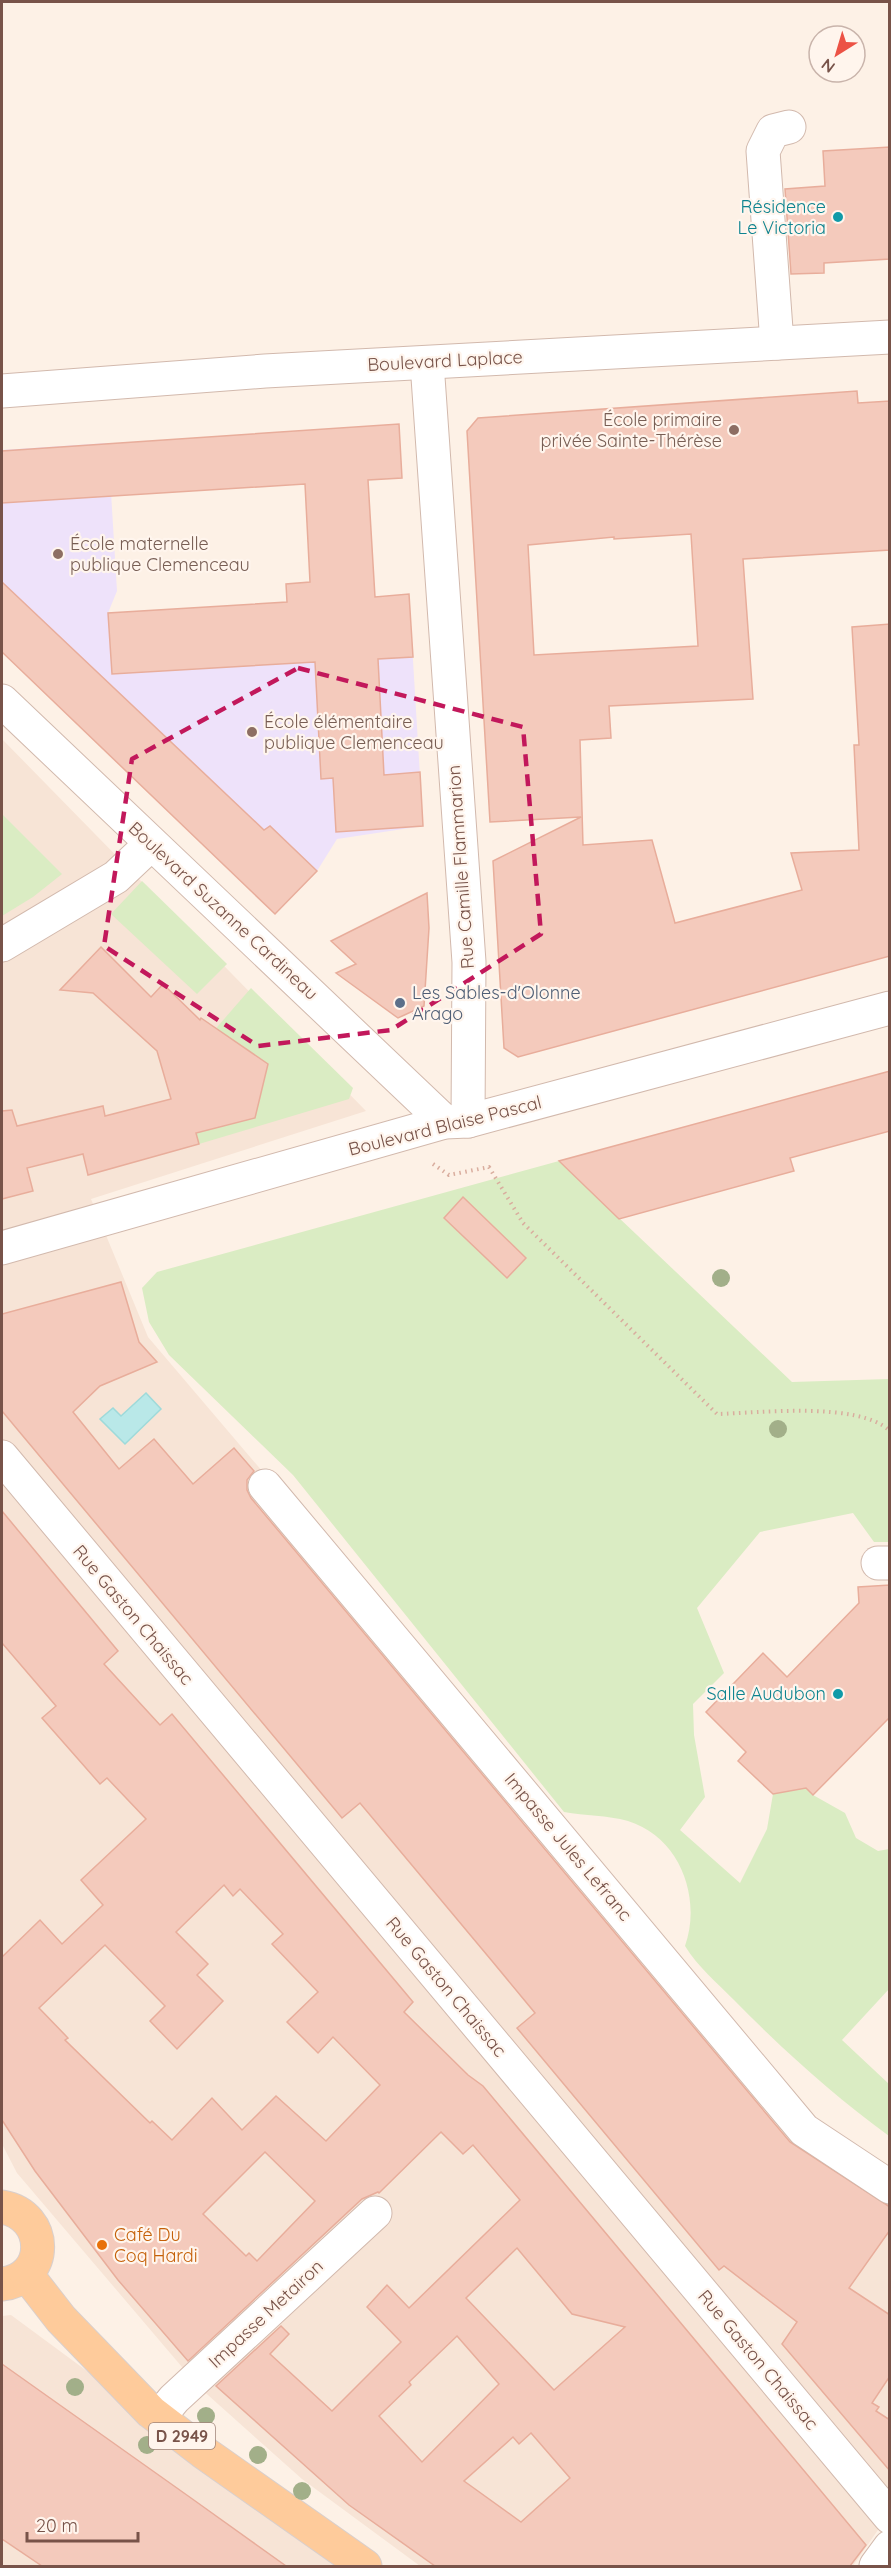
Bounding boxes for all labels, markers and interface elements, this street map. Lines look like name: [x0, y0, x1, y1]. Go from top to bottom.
north arrow: [807, 24, 867, 84]
text: N: [817, 54, 839, 78]
place label: Résidence Le Victoria: [738, 195, 826, 239]
marker: Résidence Le Victoria: [831, 210, 845, 224]
street label: Boulevard Laplace: [367, 345, 523, 376]
place label: École primaire privée Sainte-Thérèse: [541, 408, 722, 452]
marker: École primaire privée Sainte-Thérèse: [727, 423, 741, 437]
place label: École maternelle publique Clemenceau: [70, 532, 250, 576]
marker: École maternelle publique Clemenceau: [51, 547, 65, 561]
place label: École élémentaire publique Clemenceau: [264, 710, 444, 754]
marker: École élémentaire publique Clemenceau: [245, 725, 259, 739]
street label: Rue Camille Flammarion: [442, 764, 479, 970]
street label: Boulevard Suzanne Cardineau: [124, 817, 323, 1005]
place label: Les Sables-d'Olonne Arago: [412, 981, 581, 1025]
marker: Les Sables-d'Olonne Arago: [393, 996, 407, 1010]
street label: Boulevard Blaise Pascal: [346, 1090, 544, 1161]
street label: Rue Gaston Chaissac: [68, 1540, 199, 1689]
place label: Salle Audubon: [706, 1682, 826, 1705]
marker: Salle Audubon: [831, 1687, 845, 1701]
street label: Impasse Jules Lefranc: [500, 1768, 637, 1925]
street label: Rue Gaston Chaissac: [381, 1912, 512, 2061]
place label: Café Du Coq Hardi: [114, 2223, 198, 2267]
marker: Café Du Coq Hardi: [95, 2238, 109, 2252]
street label: Impasse Metairon: [204, 2255, 328, 2373]
street label: Rue Gaston Chaissac: [693, 2285, 824, 2434]
road number: D 2949: [149, 2423, 215, 2449]
scale bar: [27, 2505, 138, 2543]
text: 20 m: [36, 2514, 78, 2537]

